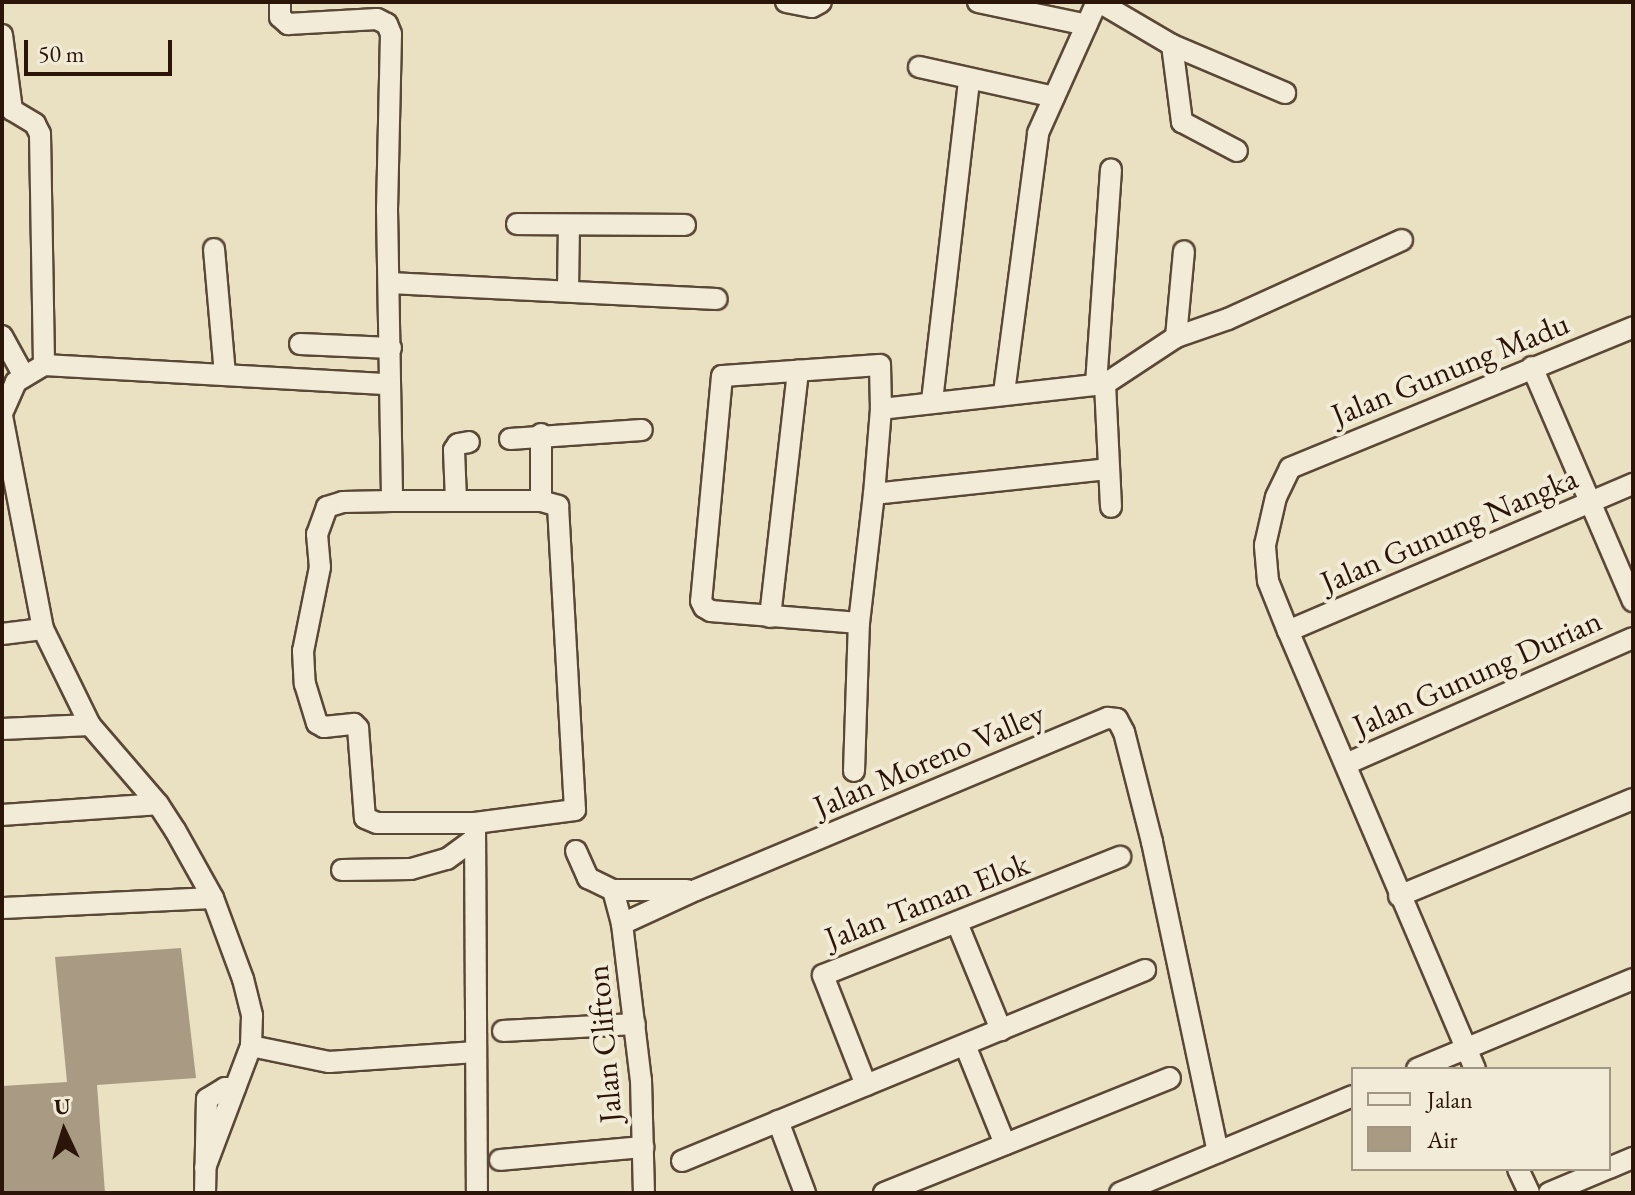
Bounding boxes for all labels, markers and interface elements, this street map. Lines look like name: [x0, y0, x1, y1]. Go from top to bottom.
scale bar: [28, 24, 176, 74]
text: 50 m: [38, 38, 85, 69]
street label: Jalan Gunung Madu: [1326, 304, 1574, 434]
street label: Jalan Gunung Nangka: [1315, 459, 1583, 601]
street label: Jalan Gunung Durian: [1347, 601, 1607, 745]
street label: Jalan Moreno Valley: [808, 694, 1050, 826]
street label: Jalan Taman Elok: [820, 844, 1034, 958]
street label: Jalan Clifton: [578, 963, 630, 1125]
legend: [1351, 1067, 1611, 1171]
text: Jalan: [1427, 1084, 1473, 1115]
north arrow: [24, 1091, 104, 1171]
text: U: [53, 1092, 71, 1122]
text: Air: [1427, 1124, 1458, 1155]

